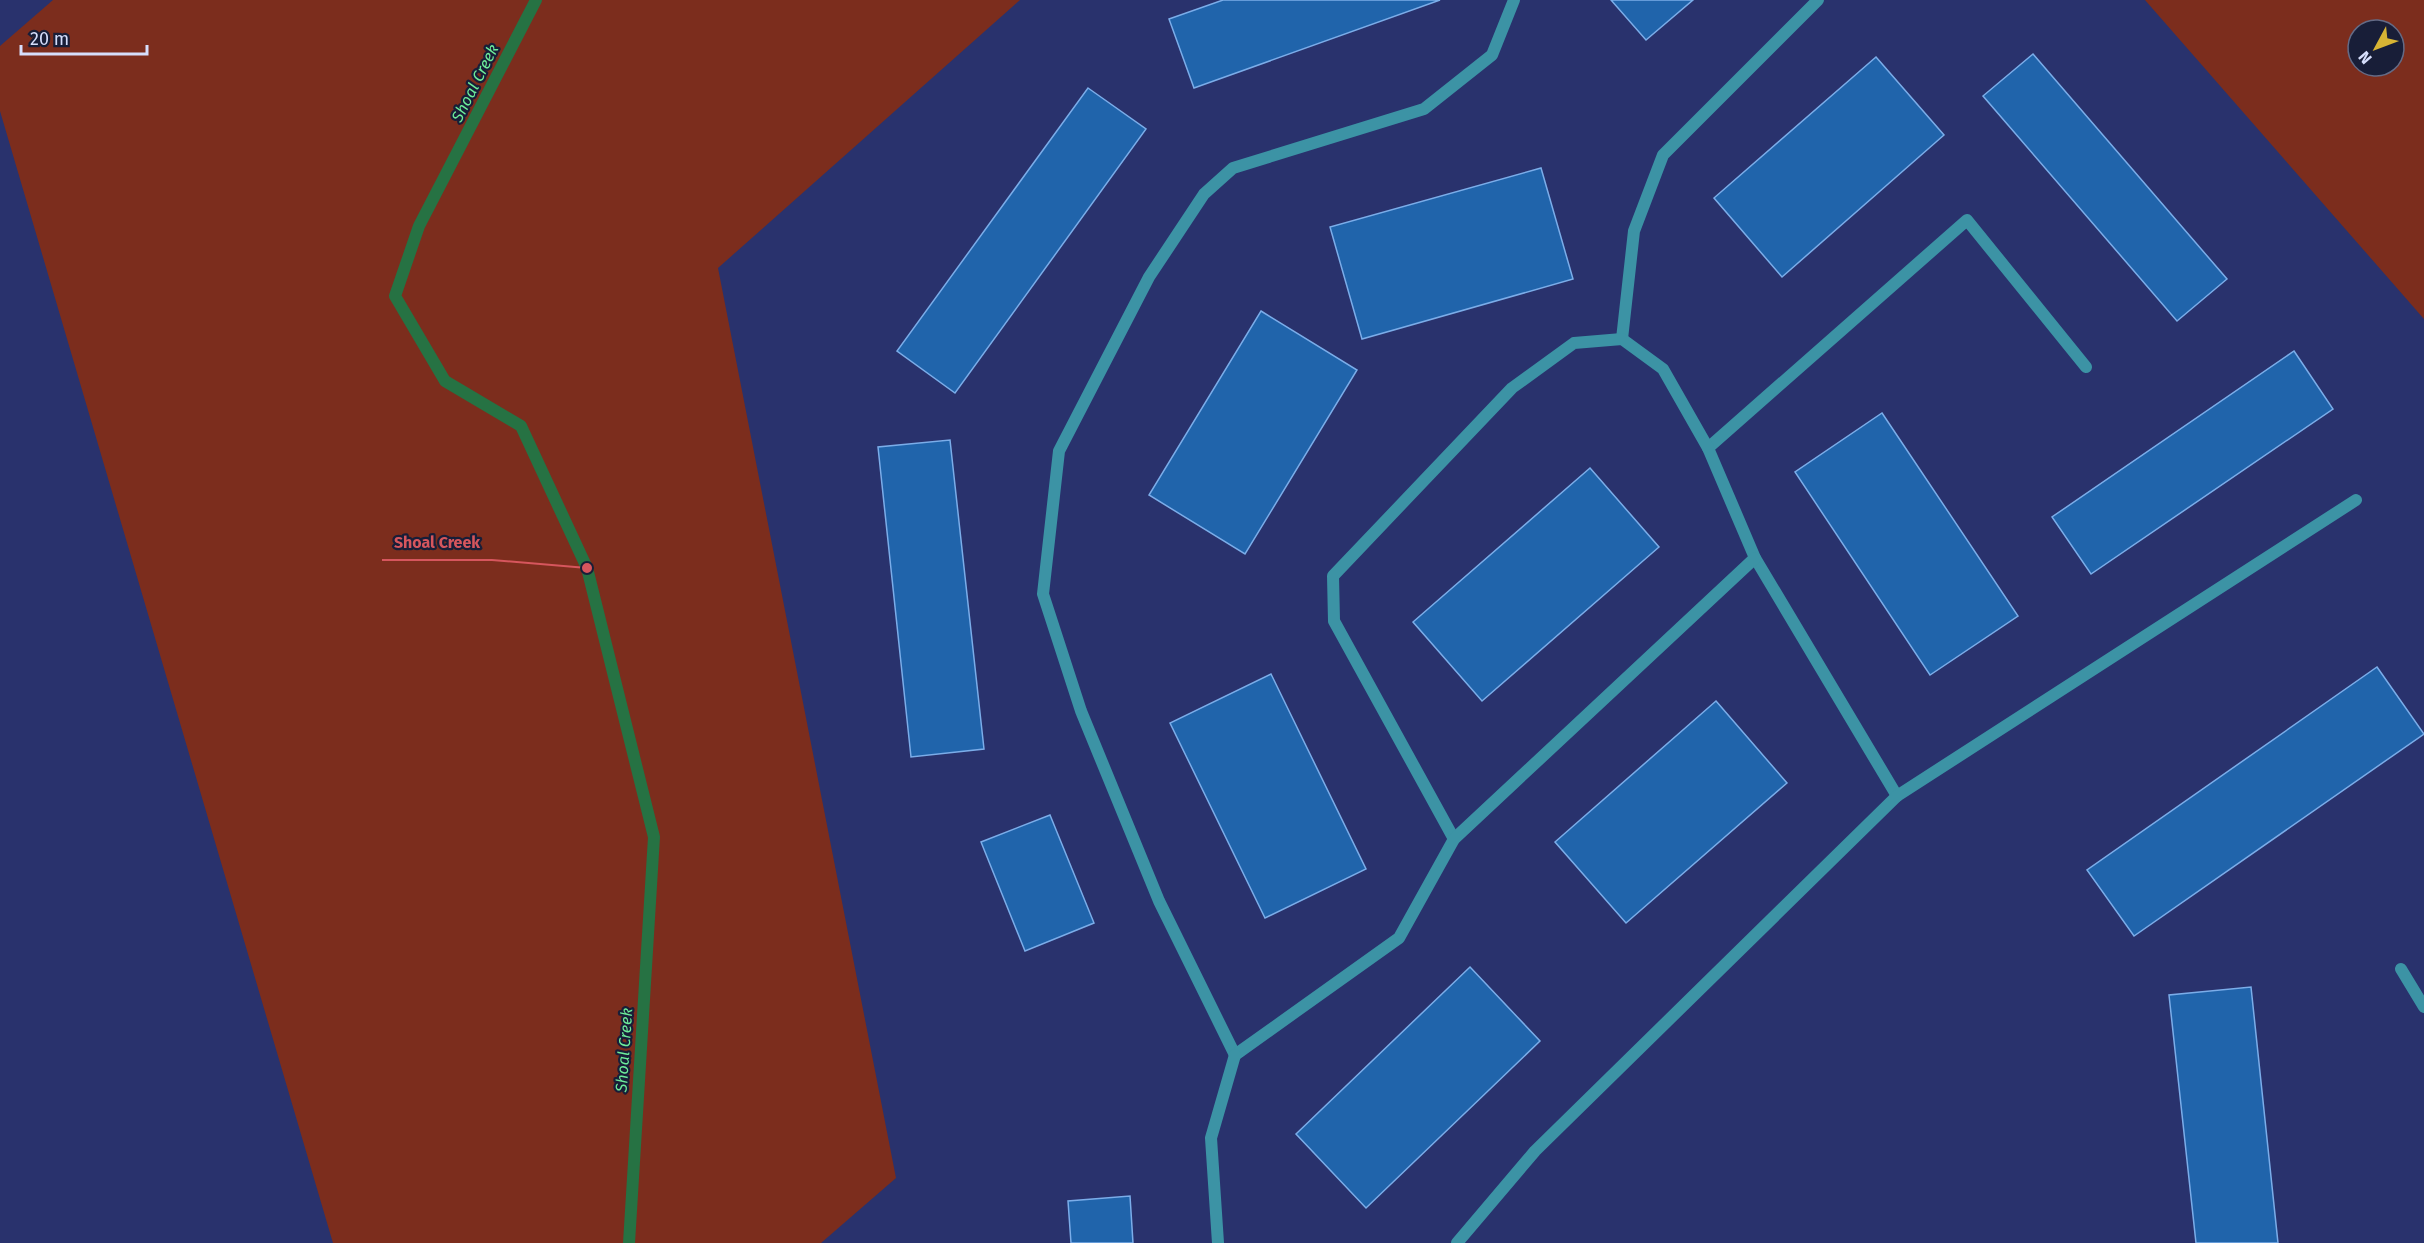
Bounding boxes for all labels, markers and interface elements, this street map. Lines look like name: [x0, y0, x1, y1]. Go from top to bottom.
scale bar: [21, 18, 147, 56]
north arrow: [2346, 18, 2406, 78]
text: 20 m: [30, 28, 69, 50]
water label: Shoal Creek: [447, 41, 503, 126]
text: N: [2354, 47, 2376, 68]
callout: Shoal Creek: [382, 526, 492, 560]
text: Shoal Creek: [394, 533, 480, 552]
water label: Shoal Creek: [612, 1007, 636, 1094]

